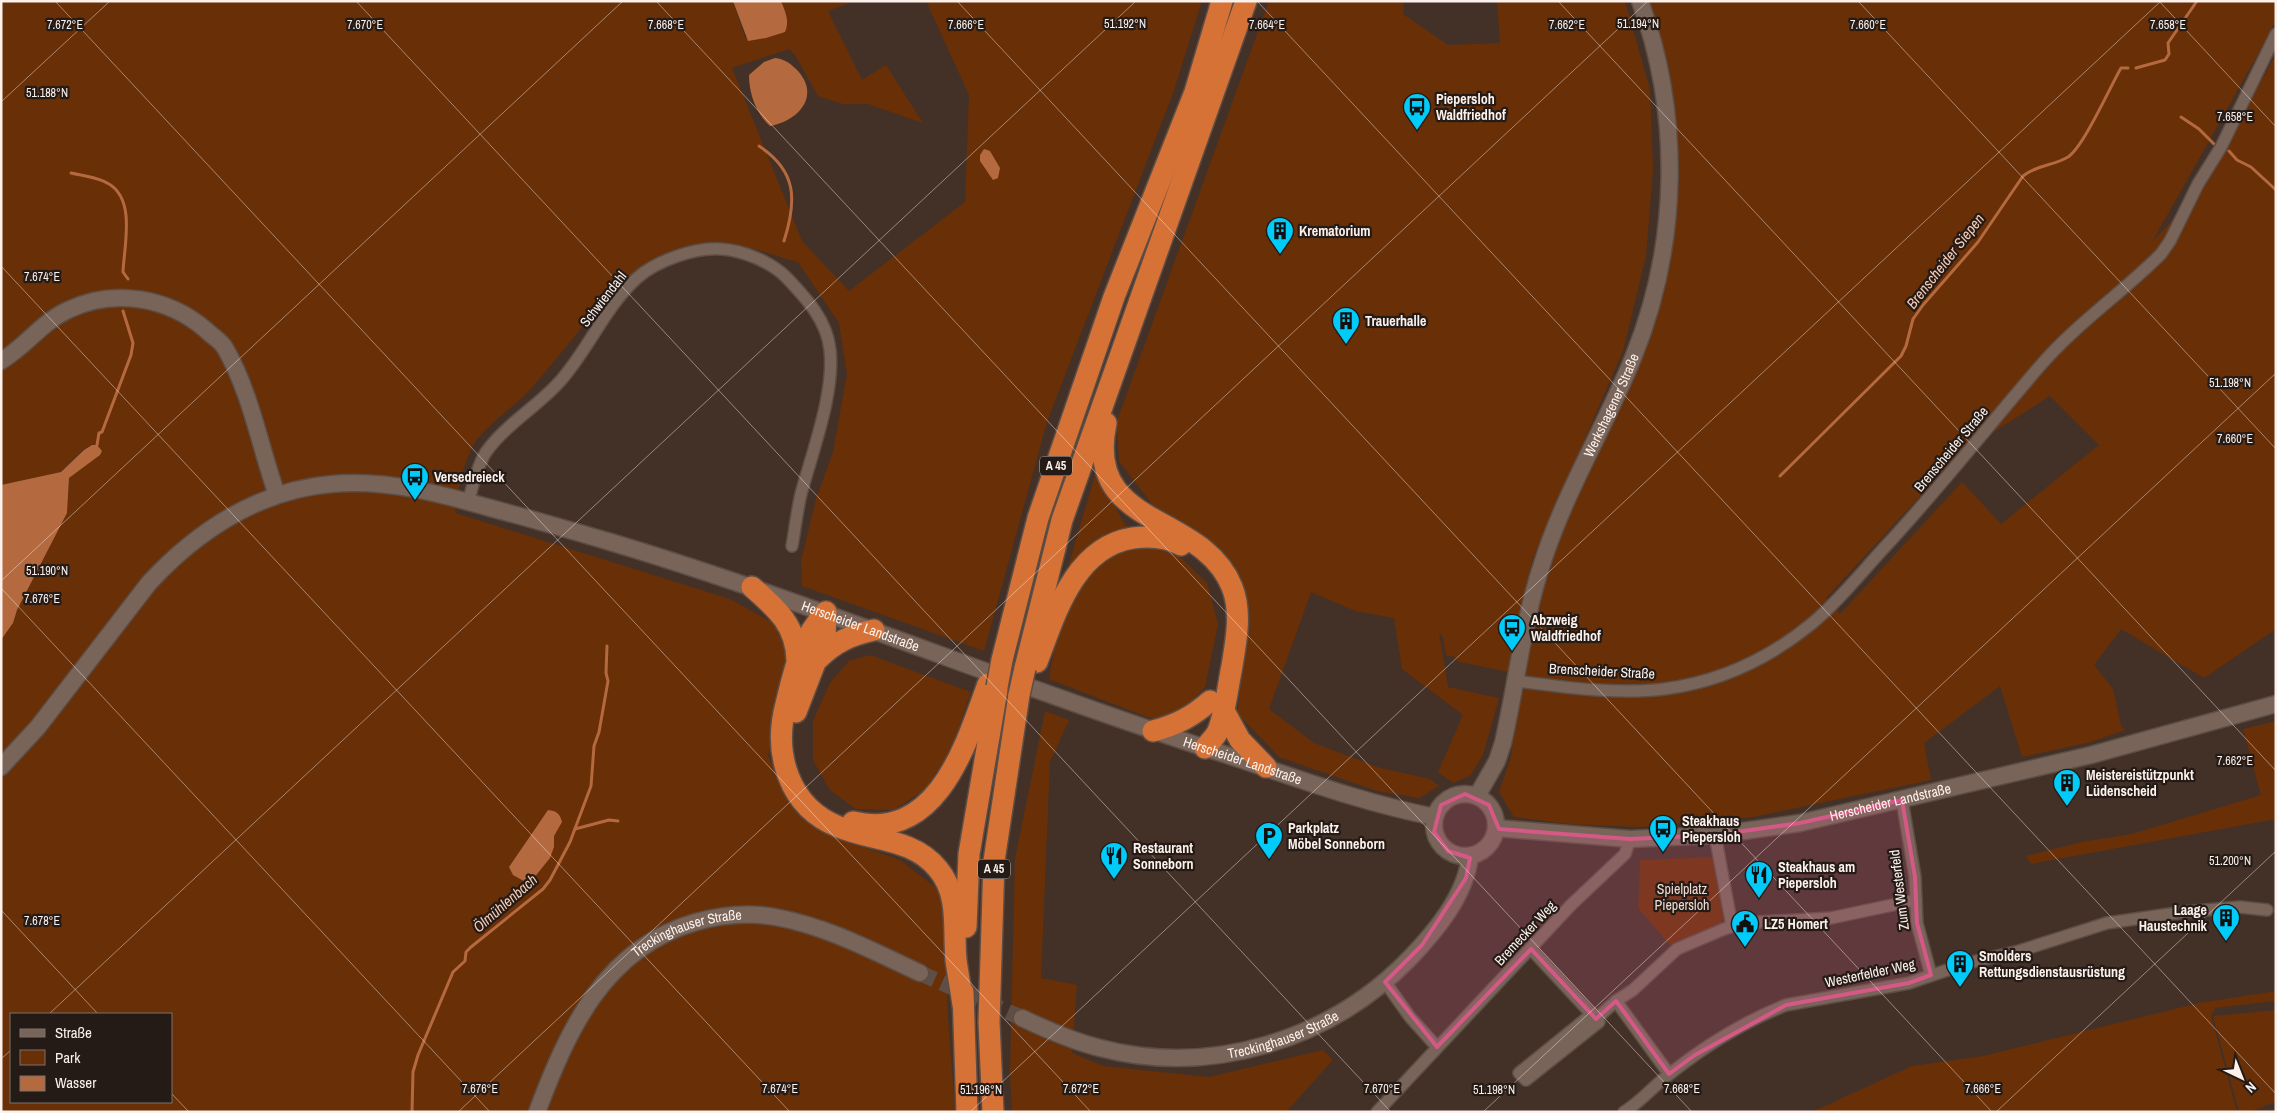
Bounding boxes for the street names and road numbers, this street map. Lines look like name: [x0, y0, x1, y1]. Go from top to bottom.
street label: Schwiendahl: [576, 268, 630, 330]
street label: Werkshagener Straße: [1579, 351, 1643, 460]
street label: Brenscheider Straße: [1910, 403, 1992, 495]
road number: A 45: [1040, 456, 1072, 476]
street label: Herscheider Landstraße: [799, 597, 922, 656]
street label: Brenscheider Straße: [1549, 659, 1655, 683]
street label: Herscheider Landstraße: [1181, 732, 1304, 789]
street label: Herscheider Landstraße: [1828, 779, 1953, 825]
street label: Zum Westerfeld: [1885, 849, 1913, 931]
road number: A 45: [978, 860, 1010, 879]
street label: Bremecker Weg: [1490, 896, 1560, 969]
street label: Treckinghauser Straße: [628, 906, 742, 961]
street label: Westerfelder Weg: [1823, 955, 1917, 991]
street label: Treckinghauser Straße: [1226, 1007, 1342, 1063]

